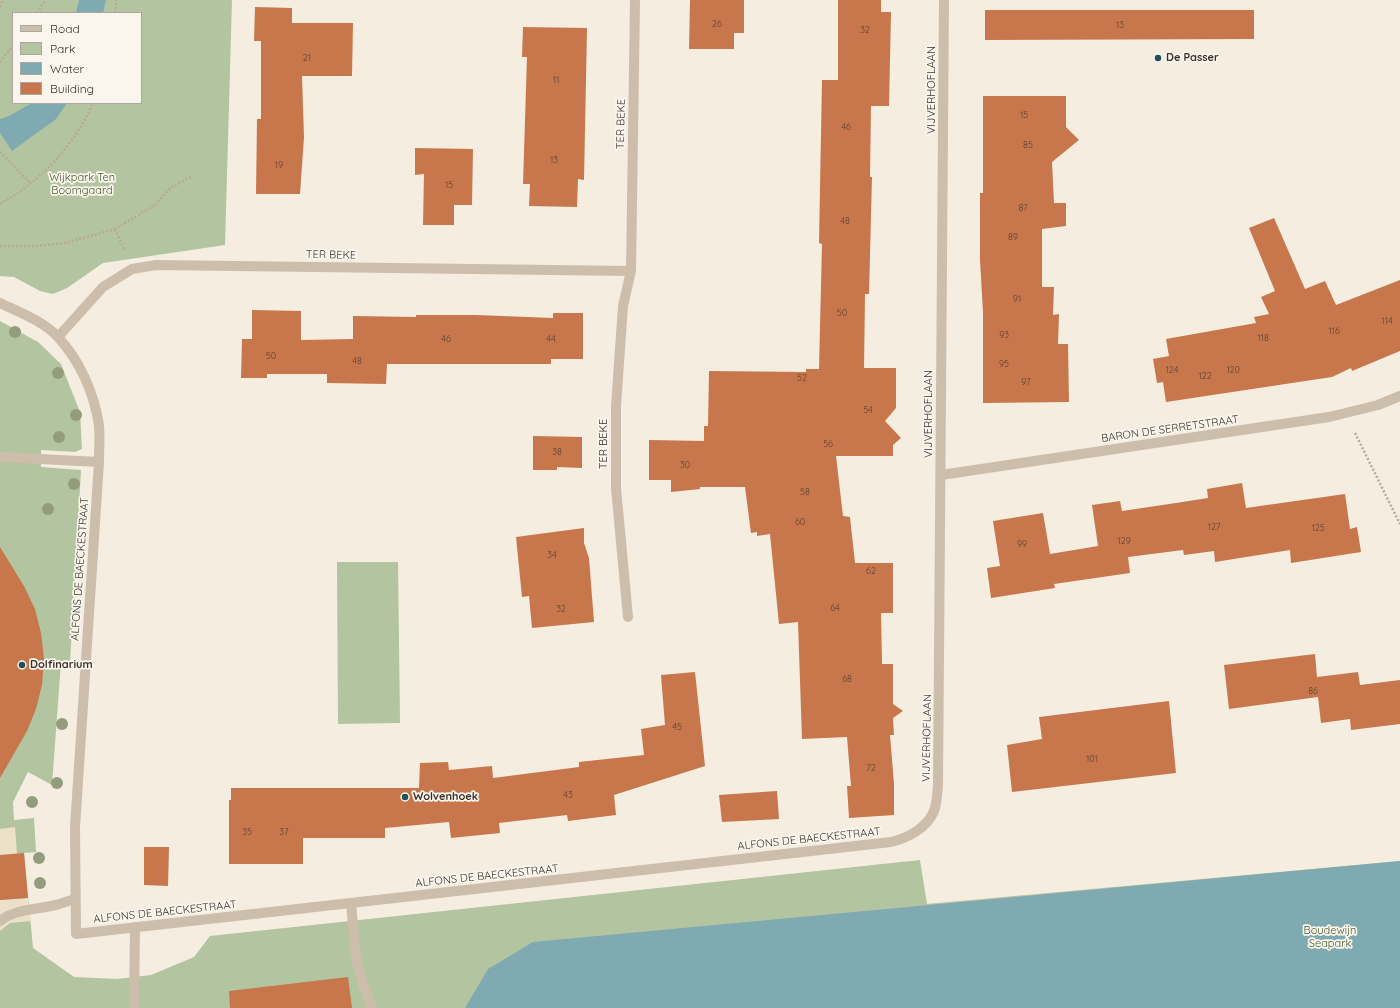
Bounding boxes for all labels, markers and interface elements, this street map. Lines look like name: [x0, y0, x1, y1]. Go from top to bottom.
legend: [12, 12, 142, 104]
house number: 26: [712, 19, 722, 29]
house number: 13: [1116, 20, 1124, 30]
text: Road: [50, 21, 80, 36]
house number: 32: [860, 25, 870, 35]
text: Park: [50, 41, 75, 56]
street label: VIJVERHOFLAAN: [925, 46, 939, 134]
place label: De Passer: [1166, 51, 1219, 65]
house number: 21: [303, 53, 311, 63]
marker: De Passer: [1153, 53, 1163, 63]
text: Water: [50, 61, 84, 76]
house number: 11: [553, 75, 559, 85]
text: Building: [50, 81, 94, 96]
street label: TER BEKE: [614, 99, 628, 149]
house number: 15: [1020, 110, 1028, 120]
house number: 46: [841, 122, 851, 132]
house number: 85: [1023, 140, 1033, 150]
house number: 13: [550, 155, 558, 165]
house number: 19: [275, 160, 283, 170]
park label: Wijkpark Ten Boomgaard: [49, 171, 115, 197]
house number: 15: [445, 180, 453, 190]
house number: 87: [1018, 203, 1028, 213]
house number: 48: [840, 216, 850, 226]
house number: 89: [1008, 232, 1018, 242]
street label: TER BEKE: [306, 248, 356, 262]
house number: 91: [1013, 294, 1021, 304]
house number: 50: [837, 308, 847, 318]
house number: 114: [1381, 316, 1393, 326]
house number: 116: [1328, 326, 1340, 336]
house number: 93: [999, 330, 1009, 340]
house number: 118: [1257, 333, 1269, 343]
house number: 46: [441, 334, 451, 344]
house number: 44: [546, 334, 556, 344]
house number: 50: [266, 351, 276, 361]
house number: 48: [352, 356, 362, 366]
house number: 95: [999, 359, 1009, 369]
house number: 124: [1166, 365, 1178, 375]
house number: 120: [1226, 365, 1240, 375]
street label: VIJVERHOFLAAN: [922, 370, 936, 458]
house number: 122: [1198, 371, 1212, 381]
house number: 52: [797, 373, 807, 383]
house number: 97: [1021, 377, 1031, 387]
house number: 54: [863, 405, 873, 415]
street label: BARON DE SERRETSTRAAT: [1100, 413, 1240, 445]
street label: TER BEKE: [597, 419, 611, 469]
house number: 56: [823, 439, 833, 449]
house number: 38: [552, 447, 562, 457]
house number: 30: [680, 460, 690, 470]
house number: 58: [800, 487, 810, 497]
street label: ALFONS DE BAECKESTRAAT: [68, 497, 92, 641]
house number: 60: [795, 517, 805, 527]
house number: 127: [1208, 522, 1220, 532]
house number: 125: [1311, 523, 1325, 533]
house number: 129: [1117, 536, 1131, 546]
house number: 99: [1017, 539, 1027, 549]
house number: 34: [547, 550, 557, 560]
house number: 62: [866, 566, 876, 576]
house number: 64: [830, 603, 840, 613]
house number: 32: [556, 604, 566, 614]
place label: Dolfinarium: [30, 658, 93, 672]
marker: Dolfinarium: [17, 660, 27, 670]
house number: 68: [842, 674, 852, 684]
house number: 86: [1308, 686, 1318, 696]
street label: VIJVERHOFLAAN: [920, 694, 934, 782]
house number: 45: [672, 722, 682, 732]
house number: 101: [1086, 754, 1098, 764]
house number: 72: [866, 763, 876, 773]
place label: Wolvenhoek: [413, 790, 478, 804]
house number: 43: [563, 790, 573, 800]
marker: Wolvenhoek: [400, 792, 410, 802]
street label: ALFONS DE BAECKESTRAAT: [737, 825, 881, 853]
house number: 35: [242, 827, 252, 837]
house number: 37: [279, 827, 289, 837]
street label: ALFONS DE BAECKESTRAAT: [415, 862, 559, 890]
street label: ALFONS DE BAECKESTRAAT: [93, 898, 237, 926]
park label: Boudewijn Seapark: [1304, 924, 1356, 950]

